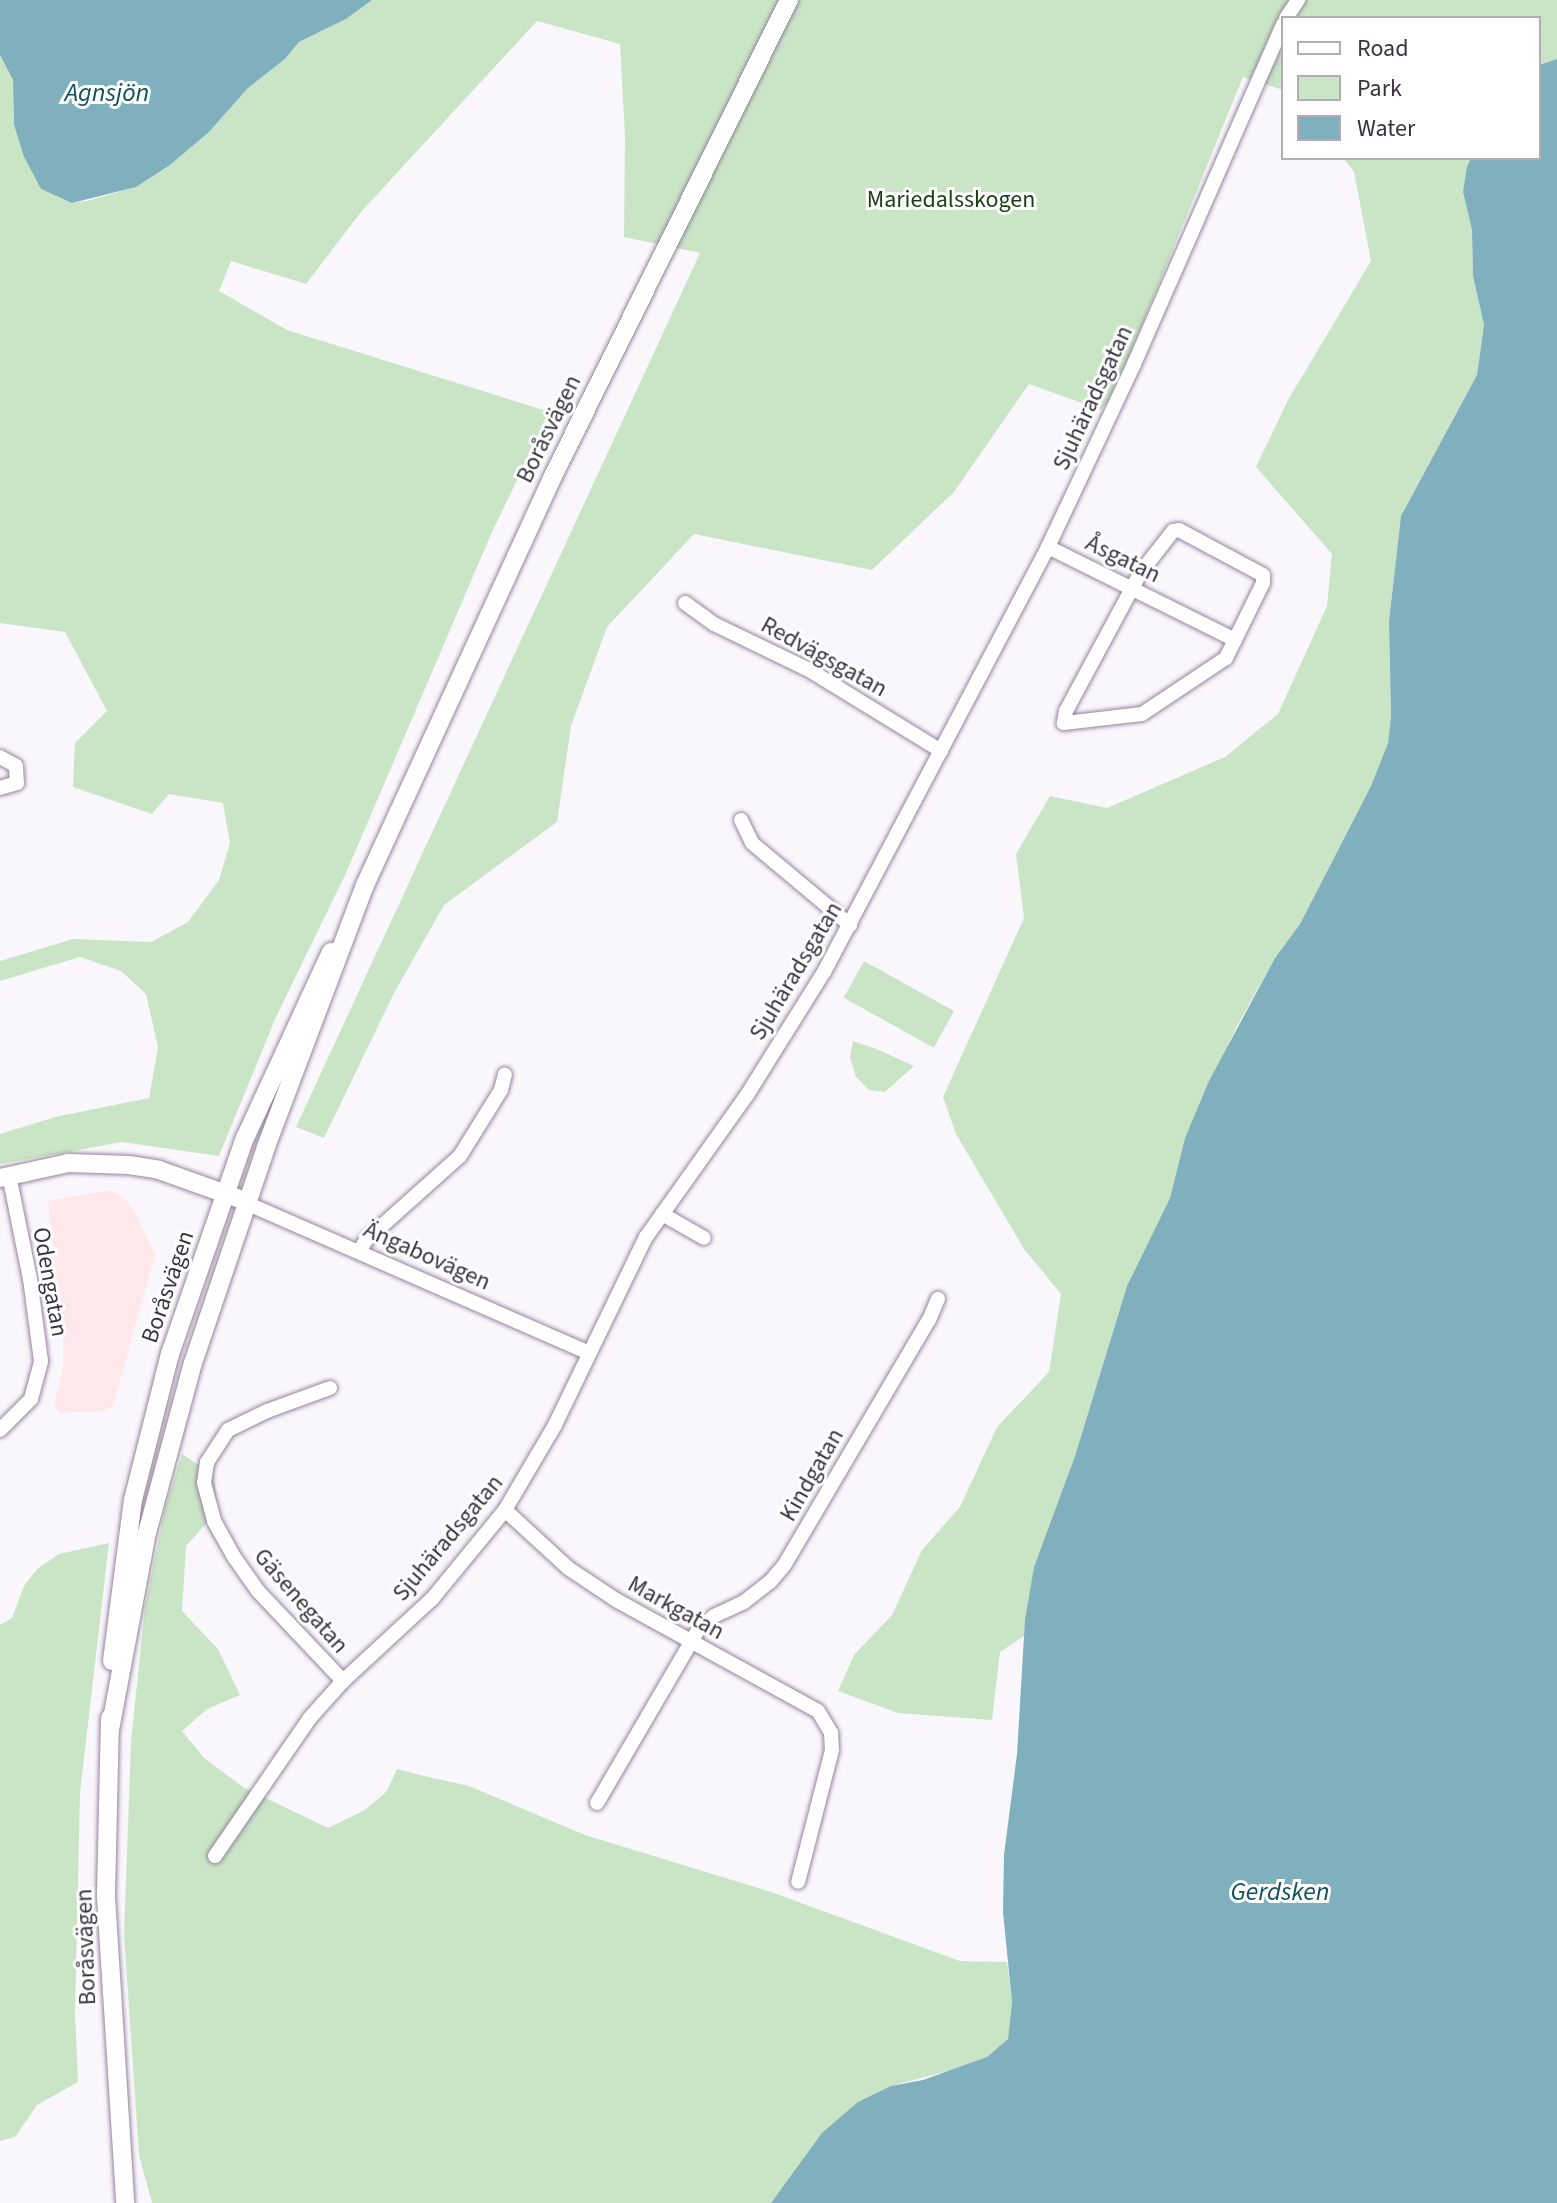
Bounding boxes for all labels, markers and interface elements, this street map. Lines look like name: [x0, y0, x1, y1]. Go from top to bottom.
legend: [1281, 16, 1541, 160]
text: Road: [1357, 31, 1409, 66]
text: Park: [1357, 71, 1402, 106]
water label: Agnsjön: [65, 77, 149, 109]
text: Water: [1357, 111, 1415, 146]
park label: Mariedalsskogen: [867, 186, 1035, 214]
street label: Sjuhäradsgatan: [1047, 321, 1139, 475]
street label: Boråsvägen: [510, 370, 588, 488]
street label: Åsgatan: [1081, 529, 1165, 589]
street label: Redvägsgatan: [756, 610, 892, 704]
street label: Sjuhäradsgatan: [743, 897, 849, 1045]
street label: Ängabovägen: [359, 1215, 495, 1297]
street label: Odengatan: [26, 1225, 74, 1339]
street label: Boråsvägen: [135, 1227, 201, 1347]
street label: Kindgatan: [774, 1423, 850, 1527]
street label: Sjuhäradsgatan: [387, 1469, 509, 1607]
street label: Gäsenegatan: [248, 1543, 354, 1659]
street label: Markgatan: [623, 1570, 729, 1646]
water label: Gerdsken: [1231, 1876, 1329, 1908]
street label: Boråsvägen: [70, 1888, 102, 2006]

